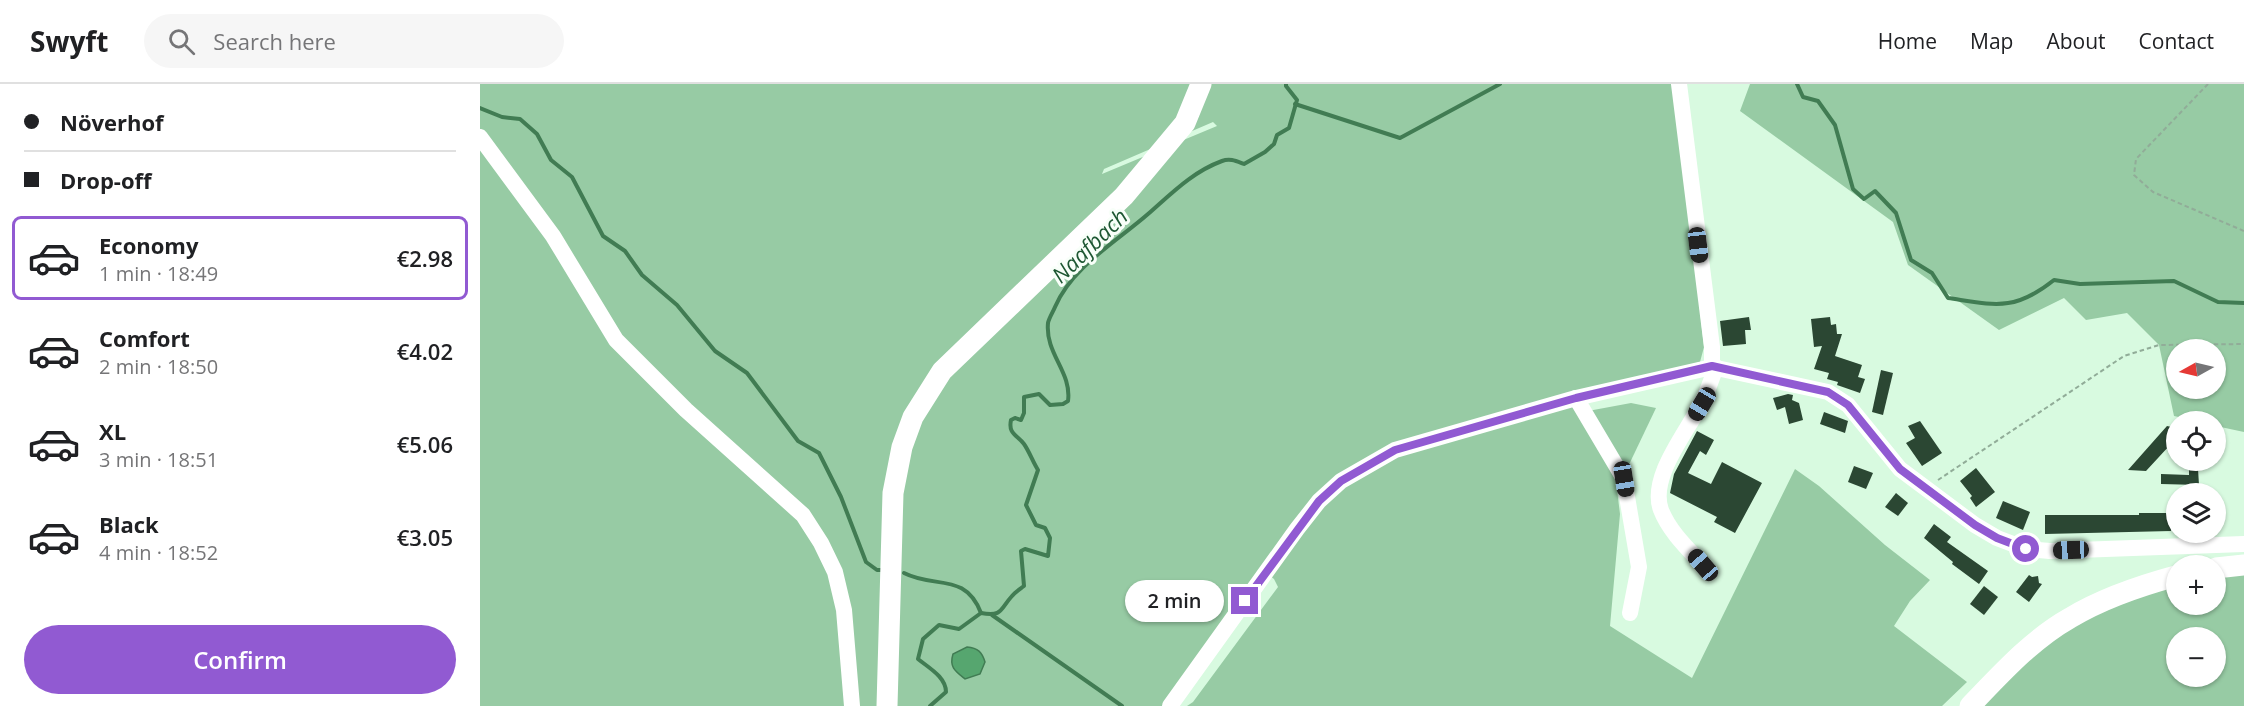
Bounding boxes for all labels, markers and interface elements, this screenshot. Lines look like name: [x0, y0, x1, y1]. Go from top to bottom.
search box: [144, 14, 564, 68]
text: Swyft: [30, 22, 108, 60]
icon: search: [165, 25, 198, 58]
text: Search here: [213, 26, 336, 56]
text: Home: [1878, 27, 1937, 55]
text: Map: [1970, 27, 2013, 55]
text: About: [2046, 27, 2106, 55]
text: Contact: [2139, 27, 2214, 55]
text: Növerhof: [60, 107, 164, 137]
text: Drop-off: [60, 165, 152, 195]
water label: Naafbach: [1044, 201, 1134, 289]
car: [1687, 226, 1709, 264]
text: Economy: [99, 230, 198, 260]
icon: car: [27, 231, 81, 285]
text: €2.98: [397, 243, 453, 273]
text: 1 min · 18:49: [99, 260, 218, 287]
text: Comfort: [99, 323, 190, 353]
icon: car: [27, 324, 81, 378]
text: €4.02: [397, 336, 453, 366]
north arrow: [2166, 339, 2226, 399]
map controls: [2166, 339, 2226, 687]
text: 2 min · 18:50: [99, 353, 218, 380]
car: [1685, 384, 1719, 424]
button: locate: [2166, 411, 2226, 471]
text: XL: [99, 416, 126, 446]
icon: car: [27, 417, 81, 471]
text: €5.06: [397, 429, 453, 459]
text: 3 min · 18:51: [99, 446, 218, 473]
car: [1612, 460, 1636, 498]
button: layers: [2166, 483, 2226, 543]
text: Black: [99, 509, 159, 539]
icon: car: [27, 510, 81, 564]
text: €3.05: [397, 522, 453, 552]
route start: [2012, 535, 2039, 562]
text: 4 min · 18:52: [99, 539, 218, 566]
car: [2053, 540, 2089, 560]
car: [1684, 546, 1722, 584]
button: +: [2166, 555, 2226, 615]
callout: 2 min: [1125, 580, 1224, 622]
text: 2 min: [1148, 587, 1202, 614]
route end: [1231, 587, 1258, 614]
button: Confirm: [24, 625, 456, 694]
button: −: [2166, 627, 2226, 687]

